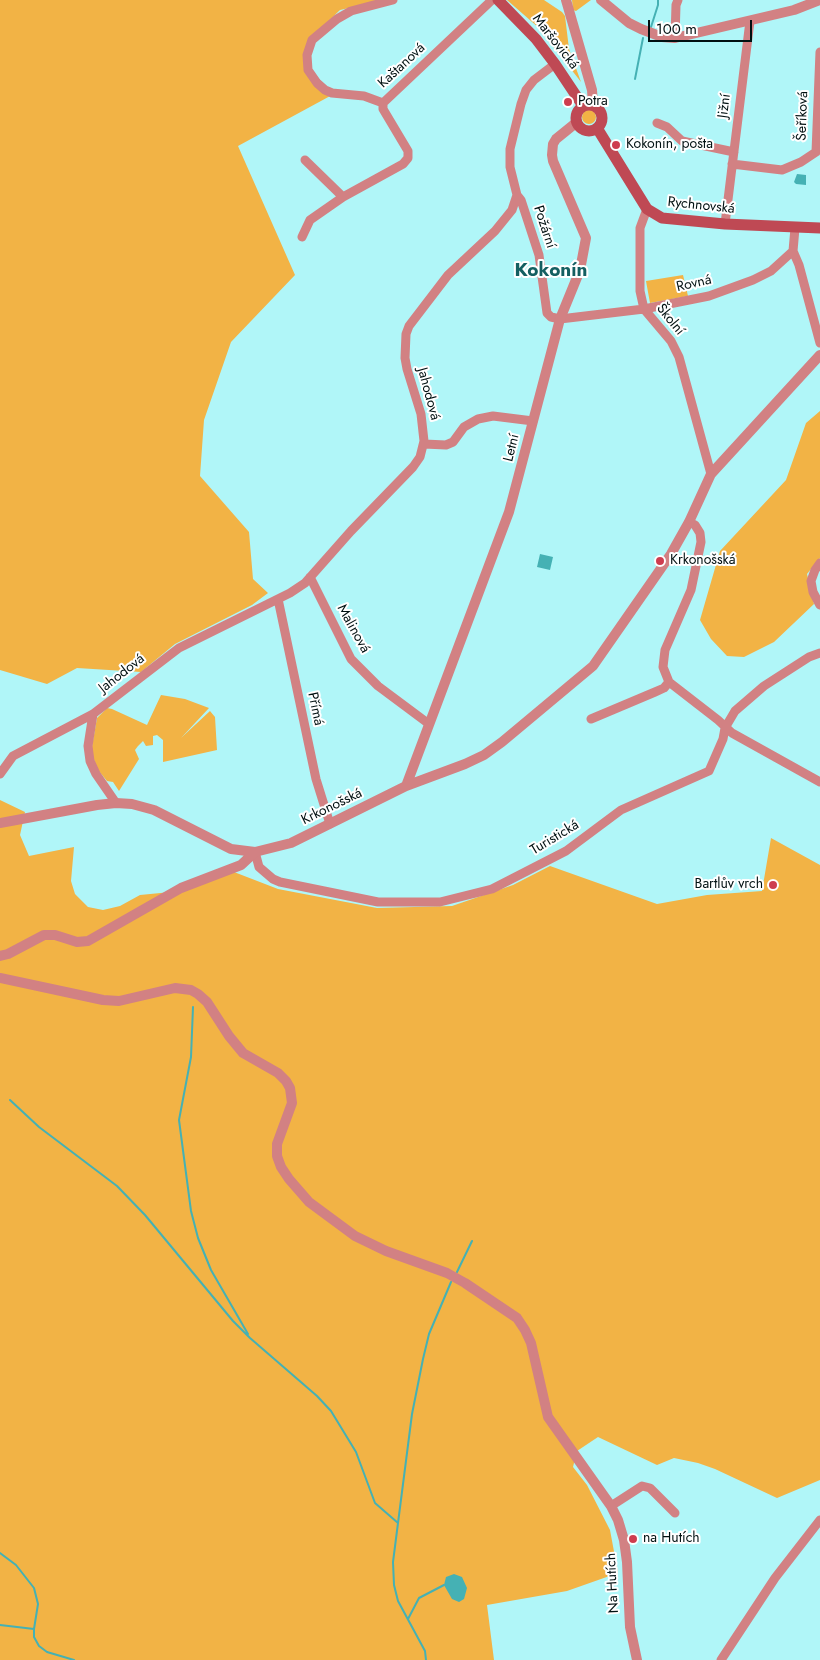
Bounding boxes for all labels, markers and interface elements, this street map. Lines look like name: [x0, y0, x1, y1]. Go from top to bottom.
scale bar: [650, 10, 754, 42]
street label: Maršovická: [528, 11, 582, 73]
text: 100 m: [656, 18, 697, 40]
street label: Kaštanová: [375, 40, 429, 92]
street label: Šeříková: [794, 91, 812, 141]
street label: Jižní: [715, 93, 735, 119]
place label: Potra: [578, 94, 608, 110]
marker: Potra: [562, 96, 574, 108]
place label: Kokonín, pošta: [626, 137, 713, 153]
marker: Kokonín, pošta: [610, 139, 622, 151]
street label: Rychnovská: [667, 194, 735, 218]
street label: Požární: [529, 204, 559, 250]
district label: Kokonín: [515, 260, 587, 282]
street label: Rovná: [675, 272, 713, 296]
street label: Školní: [652, 301, 688, 339]
street label: Jahodová: [413, 366, 443, 422]
street label: Letní: [500, 432, 524, 464]
place label: Krkonošská: [670, 553, 736, 569]
marker: Krkonošská: [654, 555, 666, 567]
street label: Malinová: [333, 602, 373, 656]
street label: Jahodová: [96, 651, 148, 697]
street label: Přímá: [303, 691, 327, 727]
street label: Krkonošská: [299, 785, 365, 829]
street label: Turistická: [528, 817, 582, 859]
place label: Bartlův vrch: [695, 877, 763, 893]
marker: Bartlův vrch: [767, 879, 779, 891]
place label: na Hutích: [643, 1531, 700, 1547]
marker: na Hutích: [627, 1533, 639, 1545]
street label: Na Hutích: [603, 1553, 623, 1613]

